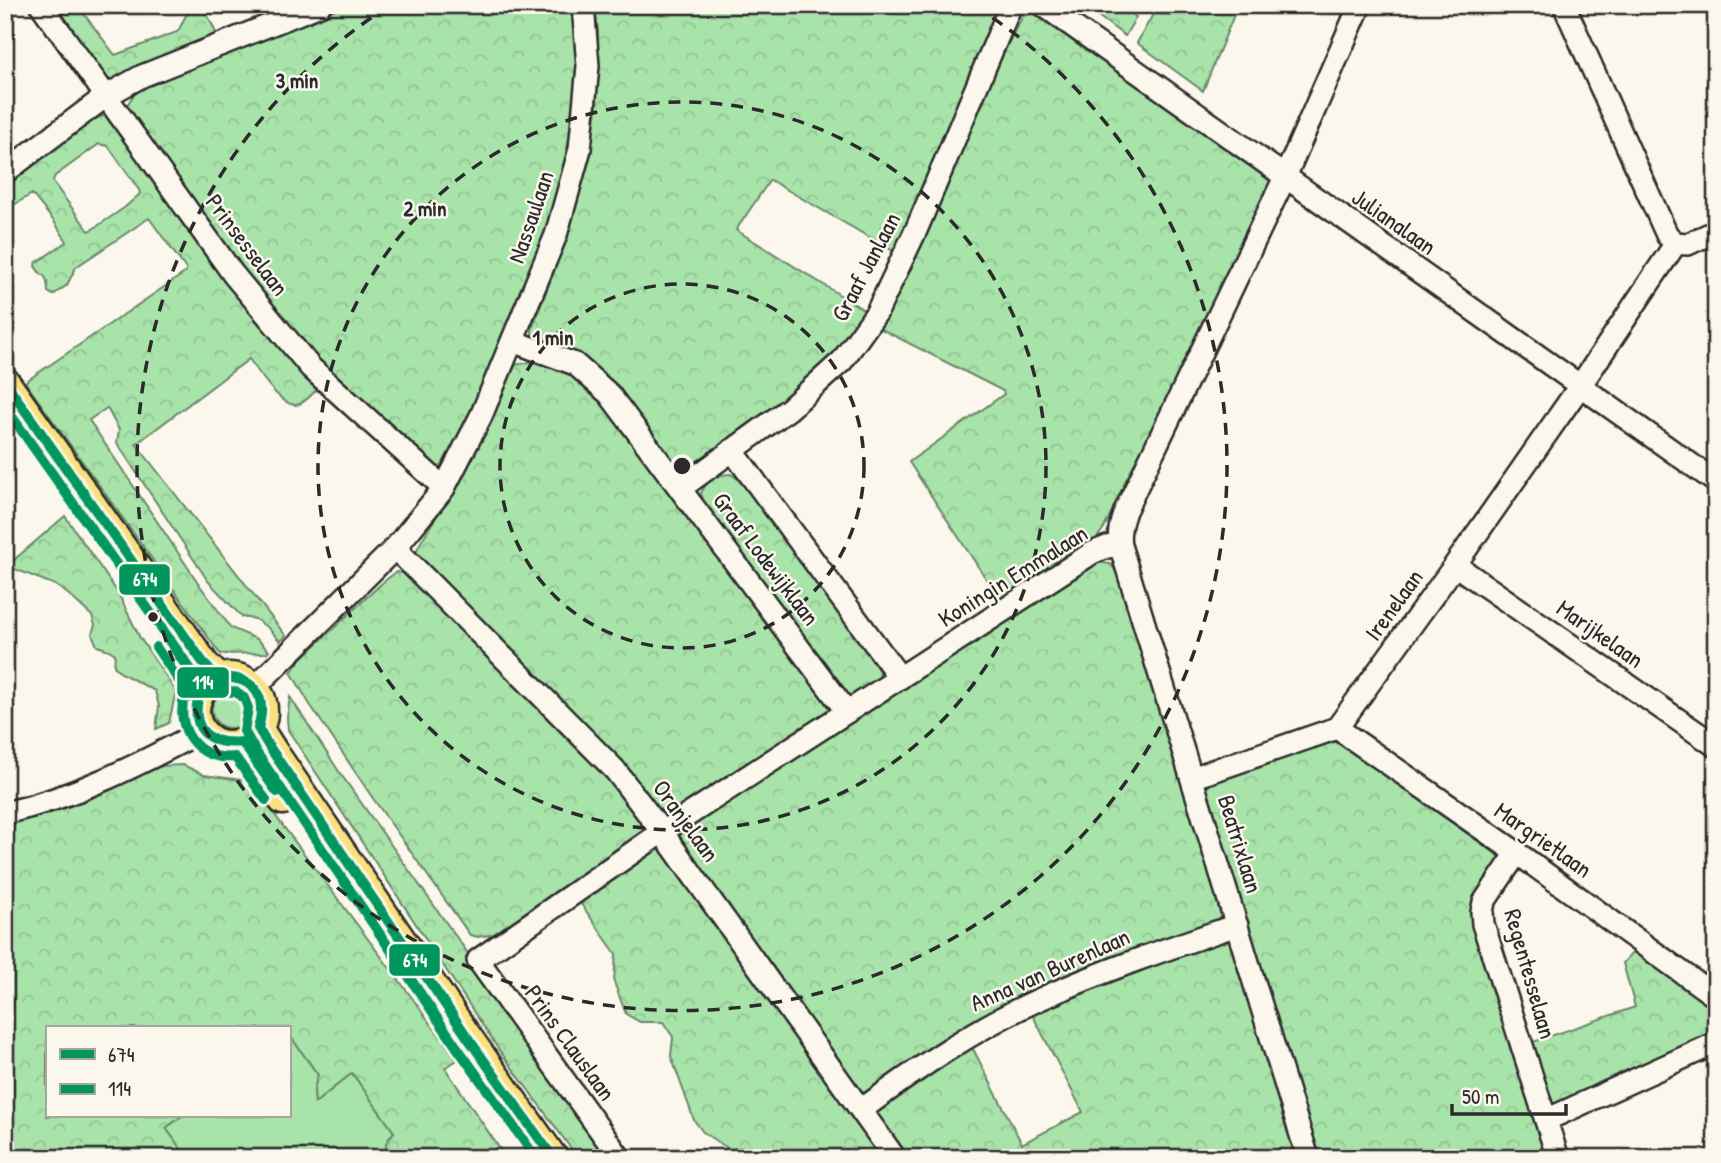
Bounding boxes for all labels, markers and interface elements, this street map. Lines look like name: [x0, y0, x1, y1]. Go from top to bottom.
text: 3 min: [276, 66, 318, 95]
street label: Nassaulaan: [499, 166, 561, 267]
street label: Julianalaan: [1346, 181, 1443, 262]
street label: Prinsesselaan: [199, 187, 297, 302]
text: 2 min: [403, 194, 447, 223]
street label: Graaf Janlaan: [823, 207, 907, 327]
text: 1 min: [533, 323, 573, 352]
centre of rings: [670, 454, 694, 478]
street label: Graaf Lodewijklaan: [706, 485, 828, 632]
street label: Koningin Emmalaan: [932, 516, 1093, 634]
street label: Irenelaan: [1356, 562, 1430, 647]
line badge: 674: [118, 563, 171, 596]
text: 674: [133, 566, 157, 592]
street label: Marijkelaan: [1551, 592, 1651, 675]
unlabelled marker: [146, 610, 160, 624]
line badge: 114: [176, 666, 230, 699]
text: 114: [193, 669, 213, 695]
street label: Oranjelaan: [646, 773, 727, 868]
street label: Beatrixlaan: [1211, 791, 1271, 897]
street label: Margrietlaan: [1488, 794, 1599, 884]
street label: Regentesselaan: [1497, 905, 1565, 1042]
street label: Anna van Burenlaan: [965, 920, 1134, 1019]
line badge: 674: [388, 943, 441, 977]
text: 674: [403, 947, 427, 973]
street label: Prins Clauslaan: [518, 978, 624, 1107]
legend: [46, 1026, 290, 1118]
text: 674: [108, 1040, 135, 1069]
scale bar: [1452, 1072, 1565, 1116]
text: 114: [108, 1074, 131, 1103]
text: 50 m: [1462, 1082, 1499, 1111]

